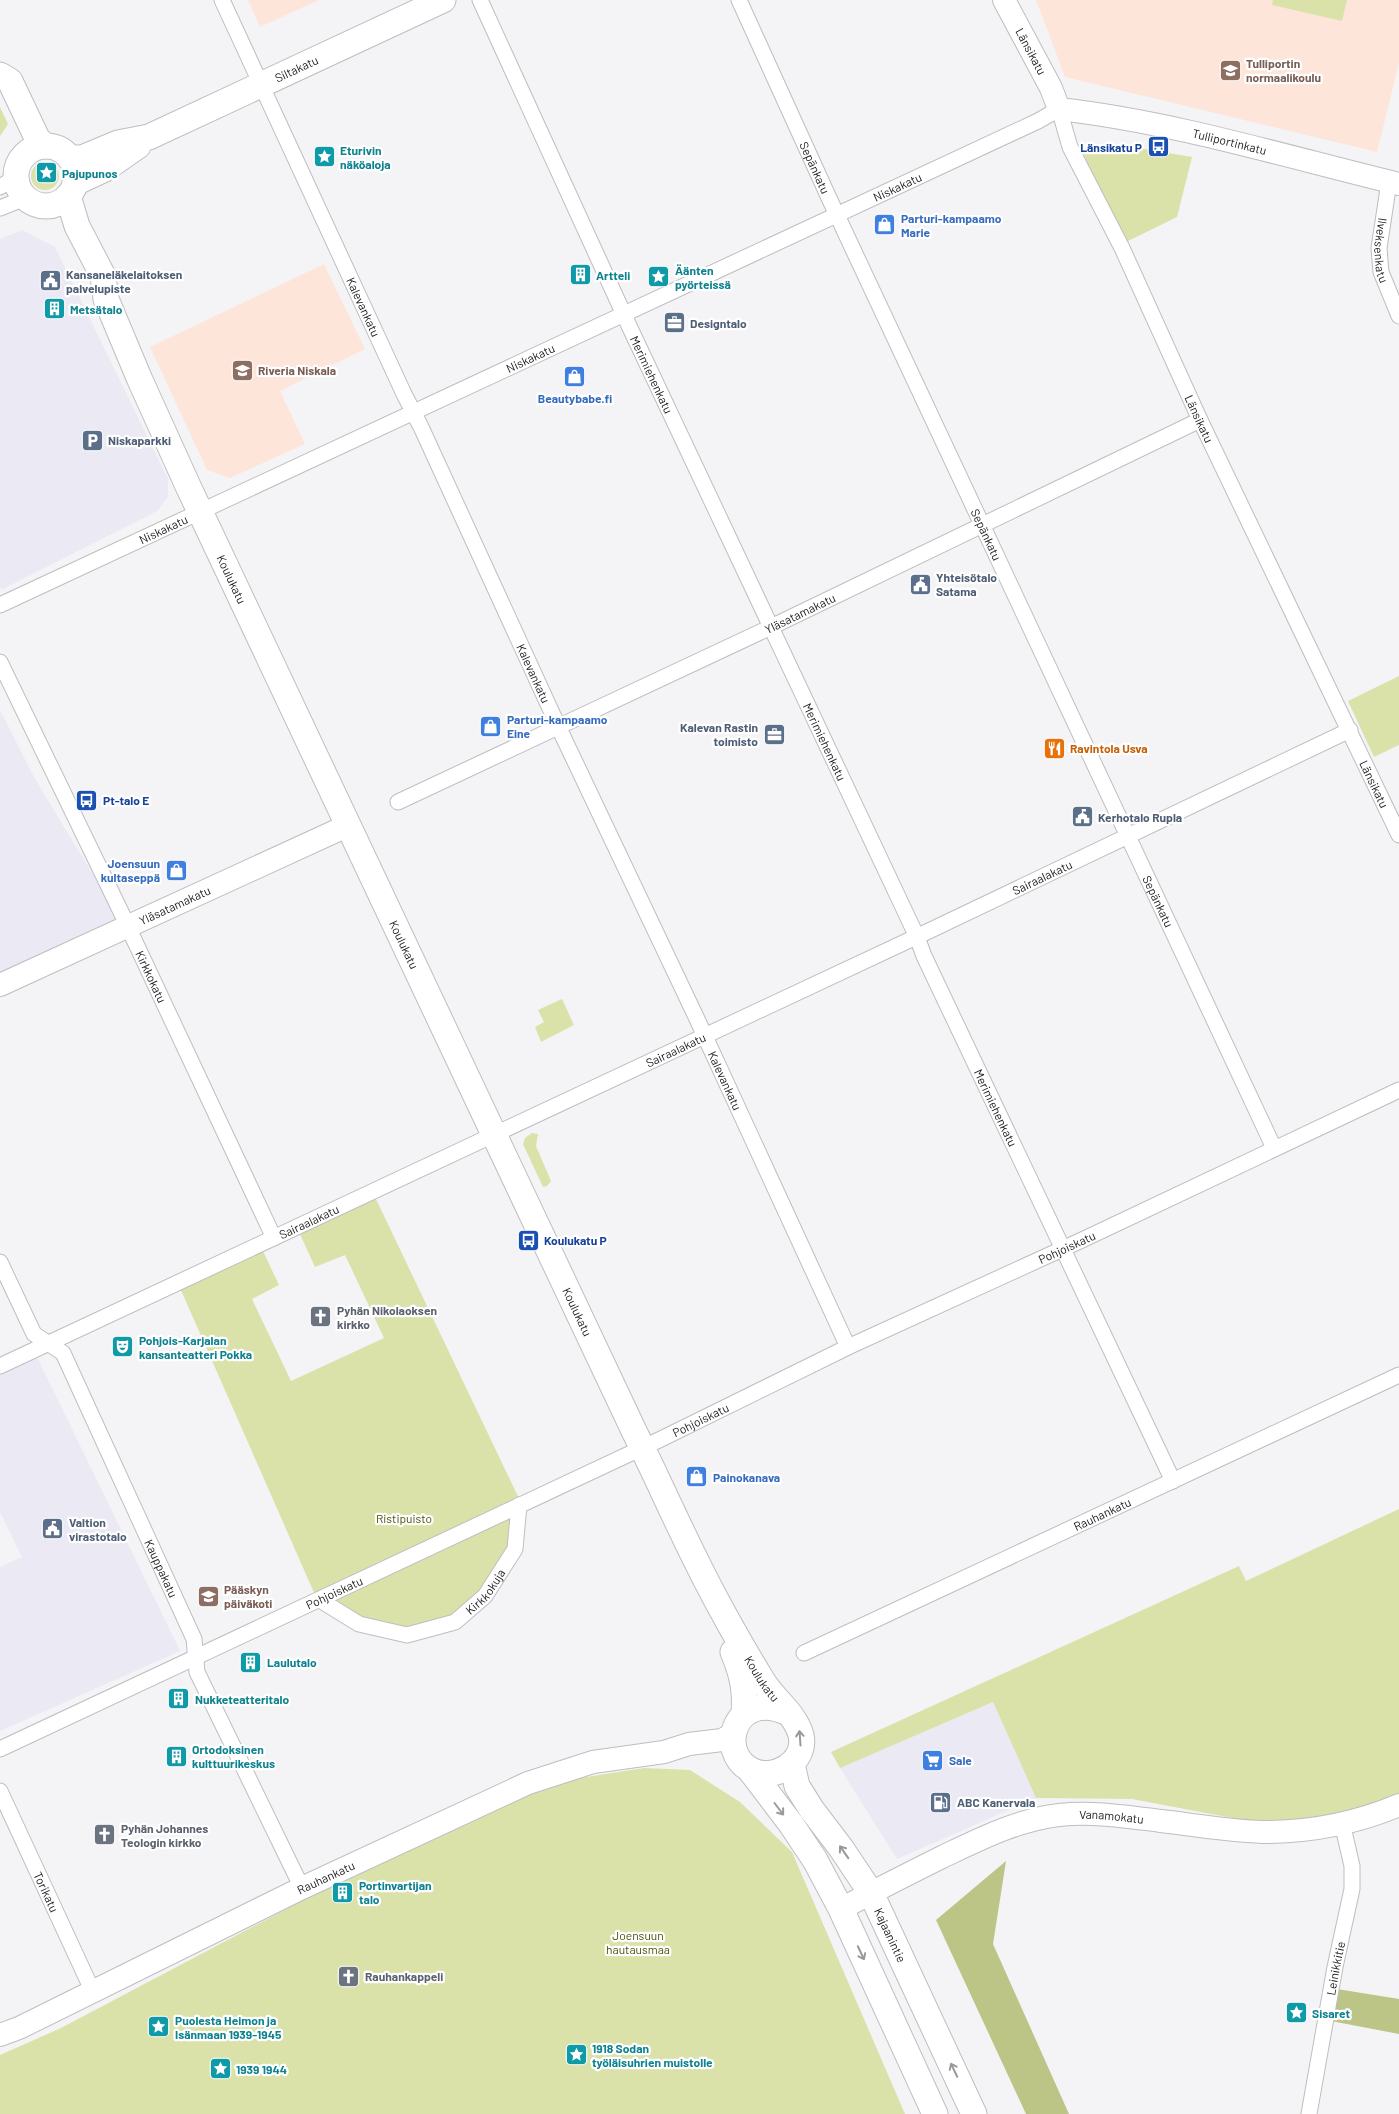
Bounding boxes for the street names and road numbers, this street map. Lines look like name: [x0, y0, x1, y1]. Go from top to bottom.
street label: Länsikatu: [1013, 25, 1050, 77]
street label: Siltakatu: [272, 52, 320, 84]
street label: Tulliportinkatu: [1191, 126, 1268, 157]
street label: Sepänkatu: [797, 139, 833, 196]
street label: Niskakatu: [871, 169, 924, 204]
street label: Ilveksenkatu: [1372, 217, 1392, 285]
street label: Kalevankatu: [344, 275, 383, 339]
street label: Merimiehenkatu: [628, 333, 676, 415]
street label: Niskakatu: [504, 340, 557, 375]
street label: Länsikatu: [1182, 392, 1217, 445]
street label: Sepänkatu: [968, 506, 1005, 563]
street label: Niskakatu: [137, 512, 190, 546]
street label: Koulukatu: [214, 553, 249, 606]
street label: Yläsatamakatu: [762, 590, 838, 636]
street label: Kalevankatu: [514, 641, 553, 705]
street label: Merimiehenkatu: [801, 701, 849, 783]
street label: Länsikatu: [1357, 758, 1392, 810]
street label: Sairaalakatu: [1010, 857, 1074, 897]
street label: Sepänkatu: [1140, 873, 1176, 929]
street label: Yläsatamakatu: [137, 883, 212, 927]
street label: Koulukatu: [387, 918, 422, 971]
street label: Kirkkokatu: [133, 948, 170, 1005]
street label: Sairaalakatu: [643, 1030, 708, 1070]
street label: Kalevankatu: [706, 1049, 745, 1112]
street label: Merimiehenkatu: [972, 1067, 1020, 1149]
street label: Sairaalakatu: [277, 1201, 341, 1241]
street label: Pohjoiskatu: [1036, 1228, 1097, 1266]
street label: Koulukatu: [560, 1285, 595, 1338]
street label: Pohjoiskatu: [670, 1400, 731, 1439]
street label: Rauhankatu: [1071, 1494, 1133, 1533]
street label: Kauppakatu: [142, 1537, 181, 1599]
street label: Kirkkokuja: [462, 1566, 508, 1617]
street label: Pohjoiskatu: [303, 1573, 365, 1612]
street label: Koulukatu: [742, 1653, 782, 1704]
street label: Vanamokatu: [1079, 1807, 1145, 1826]
street label: Rauhankatu: [295, 1858, 357, 1896]
street label: Torikatu: [31, 1869, 62, 1914]
street label: Kajaanintie: [872, 1905, 909, 1964]
street label: Leinikkitie: [1323, 1940, 1347, 1996]

